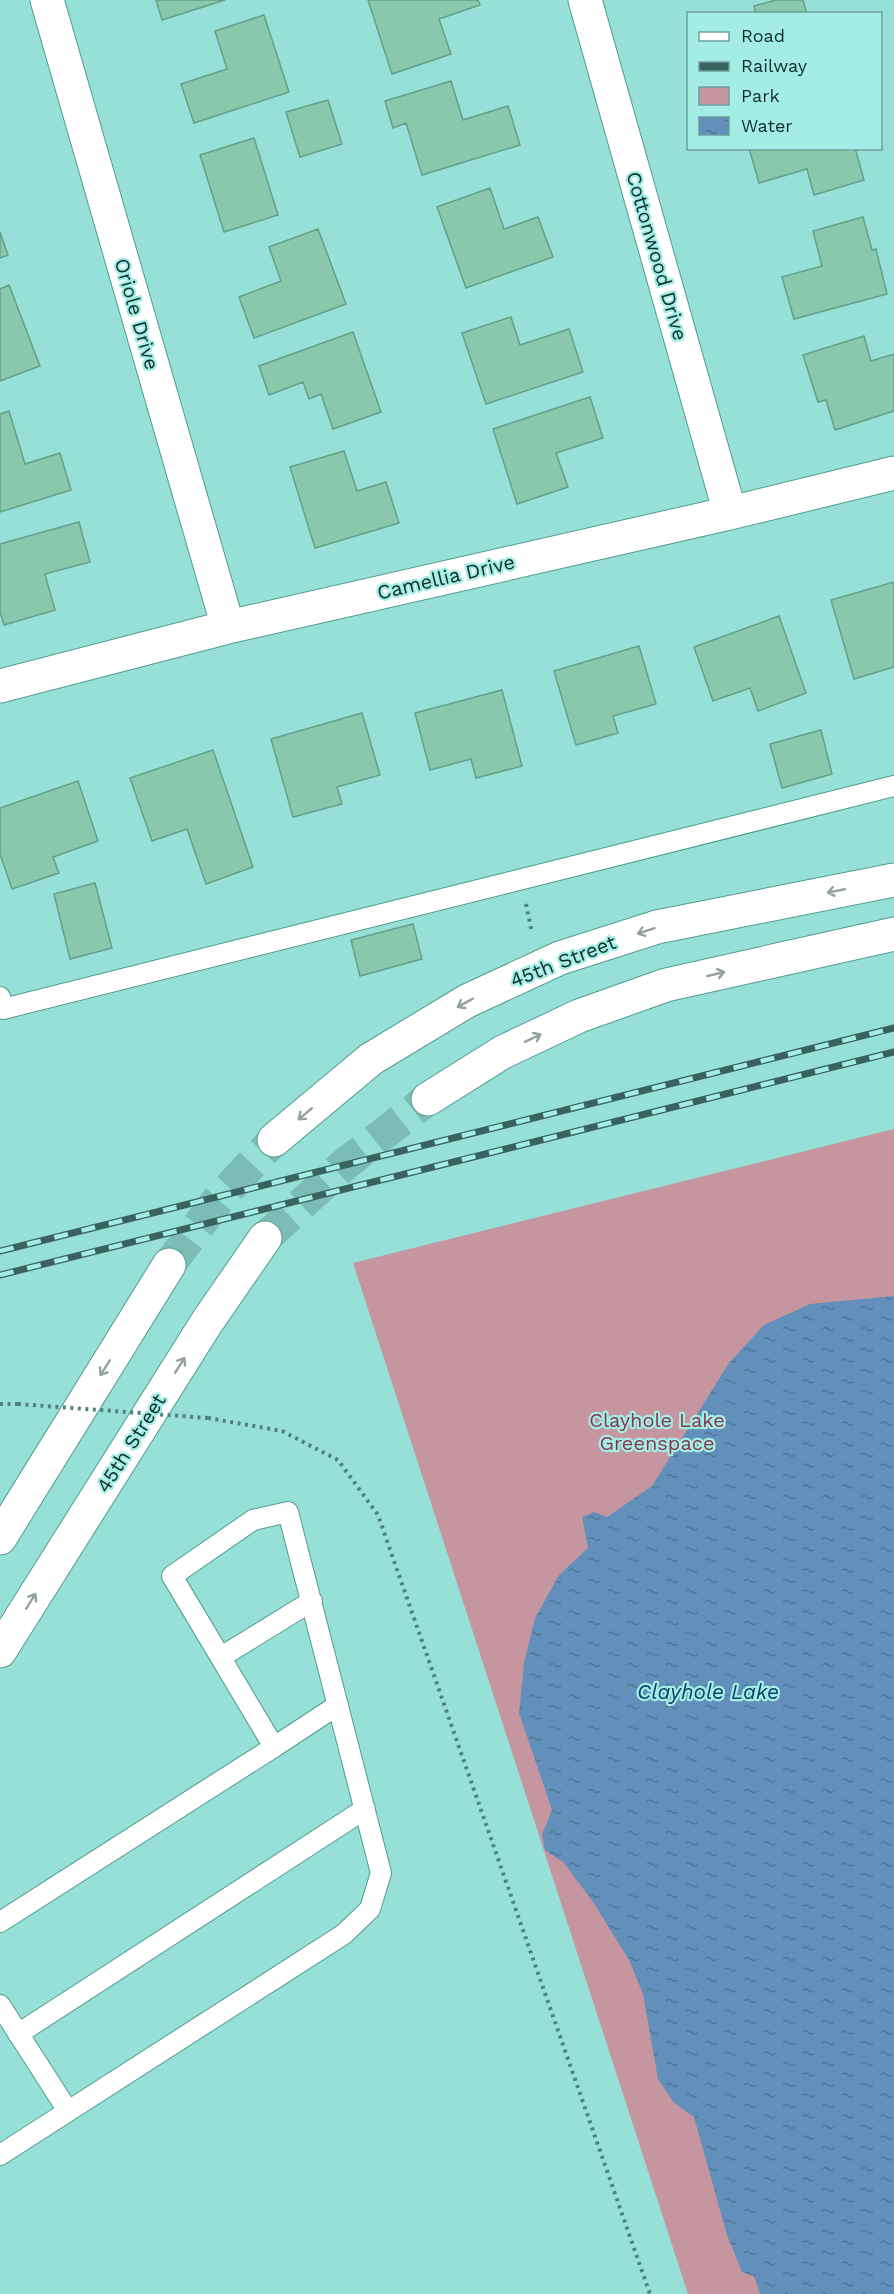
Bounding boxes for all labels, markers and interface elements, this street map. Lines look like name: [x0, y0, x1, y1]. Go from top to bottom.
legend: [687, 12, 882, 150]
text: Road: [741, 25, 785, 46]
text: Railway: [741, 55, 808, 76]
text: Park: [741, 85, 780, 106]
text: Water: [741, 115, 793, 136]
street label: Cottonwood Drive: [621, 169, 693, 343]
street label: Oriole Drive: [110, 256, 164, 372]
street label: Camellia Drive: [375, 549, 517, 605]
one-way arrow: [827, 886, 847, 897]
one-way arrow: [637, 926, 656, 937]
street label: 45th Street: [507, 930, 620, 992]
one-way arrow: [706, 968, 726, 979]
one-way arrow: [457, 997, 474, 1009]
one-way arrow: [523, 1031, 541, 1043]
one-way arrow: [298, 1107, 314, 1120]
one-way arrow: [174, 1357, 186, 1374]
one-way arrow: [98, 1359, 110, 1376]
street label: 45th Street: [91, 1389, 171, 1497]
park label: Clayhole Lake Greenspace: [589, 1408, 725, 1455]
one-way arrow: [26, 1593, 38, 1610]
water label: Clayhole Lake: [637, 1679, 779, 1704]

